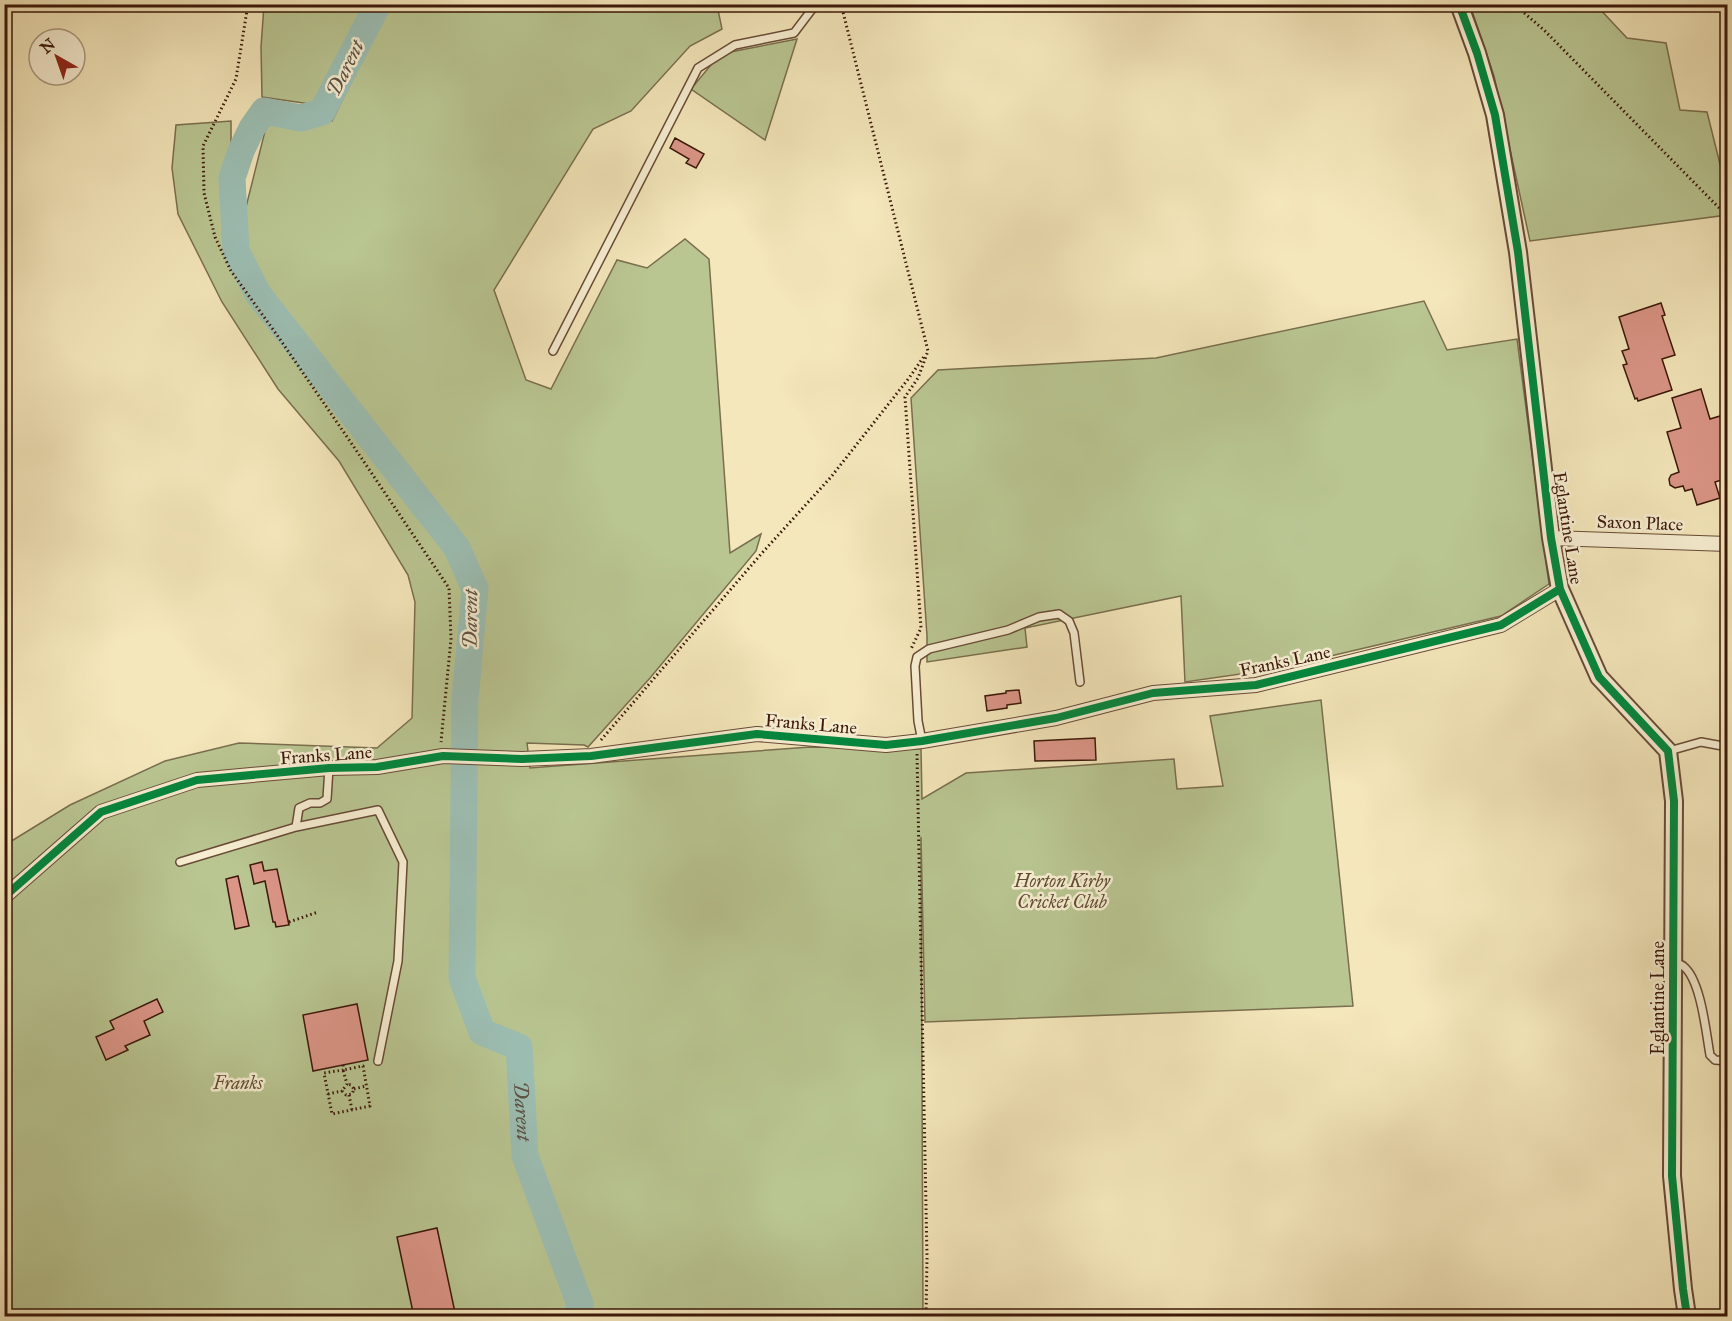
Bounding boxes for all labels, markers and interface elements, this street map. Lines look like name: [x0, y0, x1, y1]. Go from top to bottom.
north arrow: [27, 27, 87, 87]
text: N: [36, 34, 59, 58]
water label: Darent: [321, 35, 370, 100]
street label: Eglantine Lane: [1547, 470, 1588, 586]
street label: Saxon Place: [1596, 510, 1684, 536]
water label: Darent: [457, 587, 483, 649]
street label: Franks Lane: [1238, 641, 1332, 681]
street label: Franks Lane: [764, 709, 858, 739]
street label: Franks Lane: [279, 741, 373, 769]
park label: Horton Kirby Cricket Club: [1013, 870, 1111, 913]
street label: Eglantine Lane: [1647, 941, 1670, 1055]
park label: Franks: [212, 1072, 263, 1094]
water label: Darent: [509, 1081, 536, 1143]

